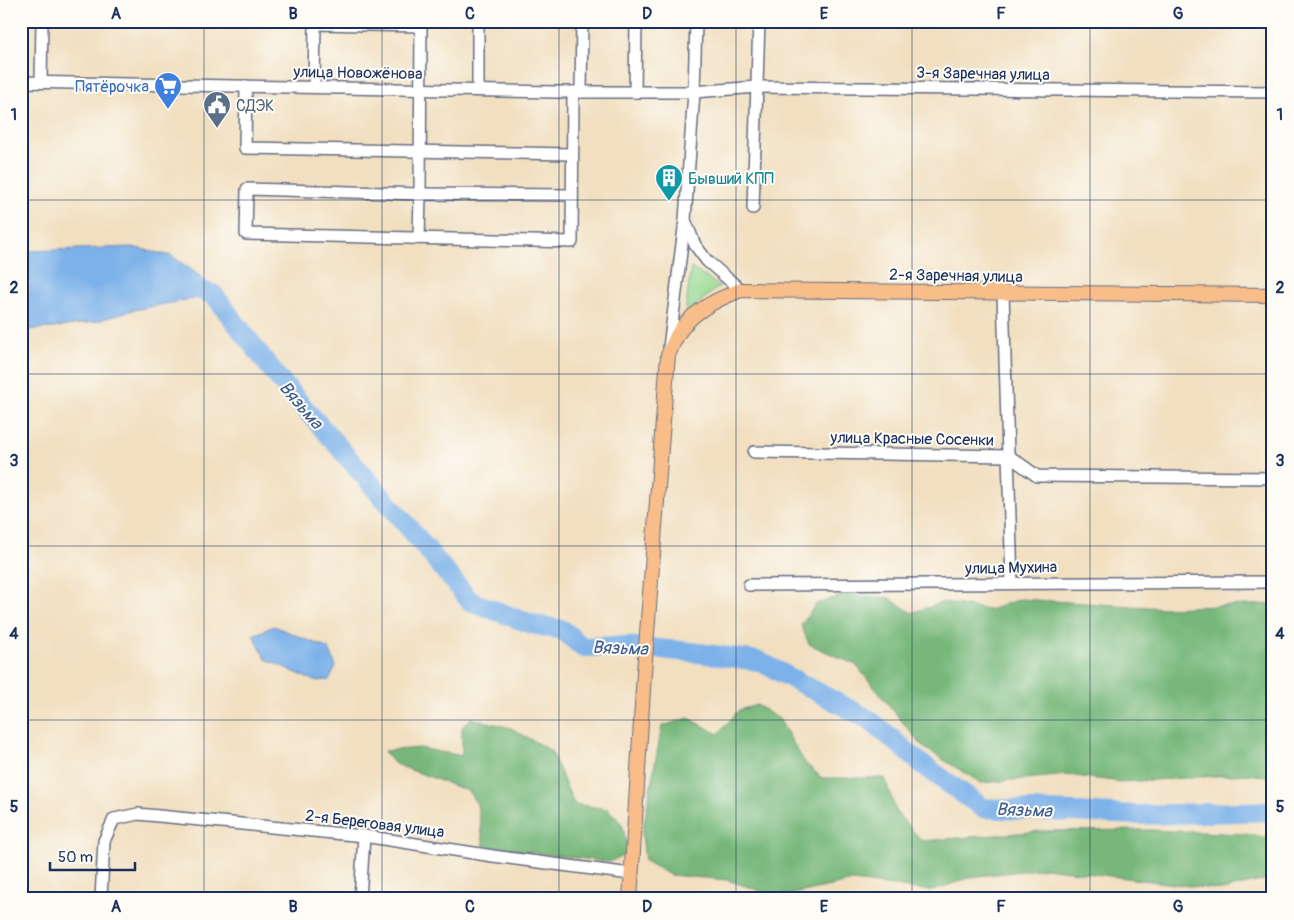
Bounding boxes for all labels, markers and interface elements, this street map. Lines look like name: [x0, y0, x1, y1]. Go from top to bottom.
text: A: [111, 4, 122, 24]
text: B: [288, 4, 298, 24]
text: C: [465, 4, 475, 24]
text: D: [642, 4, 652, 24]
text: E: [820, 4, 829, 24]
text: F: [996, 4, 1006, 24]
text: G: [1173, 4, 1184, 24]
street label: улица Новожёнова: [292, 62, 423, 84]
street label: 3-я Заречная улица: [916, 63, 1050, 85]
supermarket icon: Пятёрочка: [153, 71, 183, 110]
place label: Пятёрочка: [75, 77, 149, 97]
public building icon: СДЭК: [202, 90, 232, 129]
place label: СДЭК: [236, 96, 274, 116]
text: 1: [11, 105, 17, 125]
text: 1: [1277, 105, 1283, 125]
building icon: Бывший КПП: [654, 163, 684, 202]
place label: Бывший КПП: [688, 169, 774, 189]
street label: 2-я Заречная улица: [889, 265, 1023, 287]
text: 2: [10, 278, 19, 298]
text: 2: [1276, 278, 1285, 298]
water label: Вязьма: [274, 377, 329, 435]
street label: улица Красные Сосенки: [829, 428, 994, 450]
text: 3: [10, 451, 19, 471]
text: 3: [1276, 451, 1285, 471]
street label: улица Мухина: [964, 557, 1057, 579]
text: 4: [9, 624, 19, 644]
text: 4: [1275, 624, 1285, 644]
water label: Вязьма: [592, 636, 650, 661]
text: 5: [10, 797, 19, 817]
text: 5: [1276, 797, 1285, 817]
water label: Вязьма: [996, 798, 1054, 823]
street label: 2-я Береговая улица: [304, 806, 446, 842]
scale bar: [50, 840, 135, 872]
text: 50 m: [58, 848, 93, 867]
text: A: [111, 897, 122, 917]
text: B: [288, 897, 298, 917]
text: C: [465, 897, 475, 917]
text: D: [642, 897, 652, 917]
text: E: [820, 897, 829, 917]
text: F: [996, 897, 1006, 917]
text: G: [1173, 897, 1184, 917]

